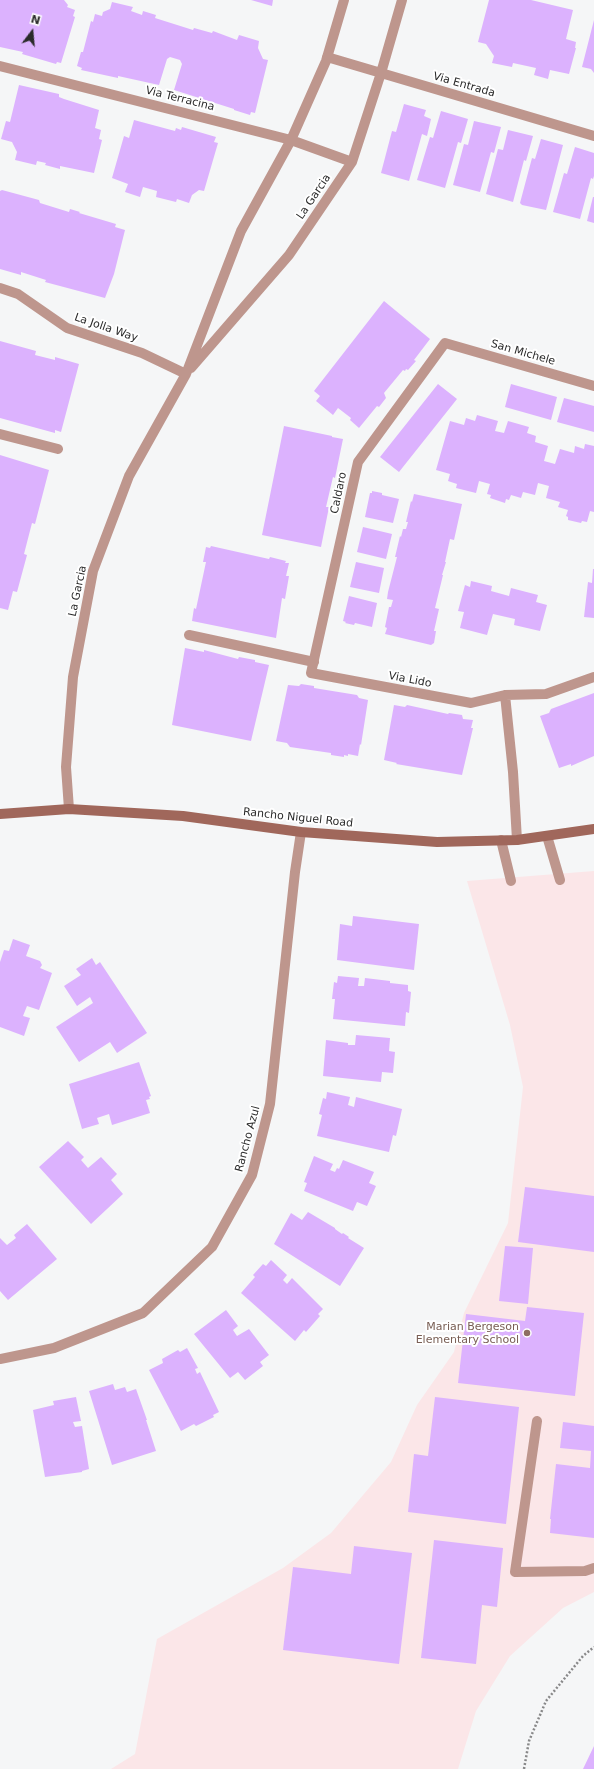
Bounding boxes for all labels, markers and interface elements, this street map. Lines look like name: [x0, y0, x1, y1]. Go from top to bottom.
north arrow: [12, 12, 52, 52]
text: N: [29, 12, 42, 28]
street label: Via Entrada: [432, 70, 496, 100]
street label: Via Terracina: [144, 84, 216, 114]
street label: La Garcia: [294, 172, 334, 222]
street label: La Jolla Way: [73, 311, 139, 345]
street label: San Michele: [489, 338, 557, 368]
street label: Caldaro: [328, 471, 350, 515]
street label: La Garcia: [66, 564, 90, 618]
street label: Via Lido: [387, 669, 433, 691]
street label: Rancho Niguel Road: [242, 806, 354, 830]
street label: Rancho Azul: [233, 1105, 263, 1173]
place label: Marian Bergeson Elementary School: [416, 1320, 519, 1346]
marker: Marian Bergeson Elementary School: [522, 1328, 532, 1338]

